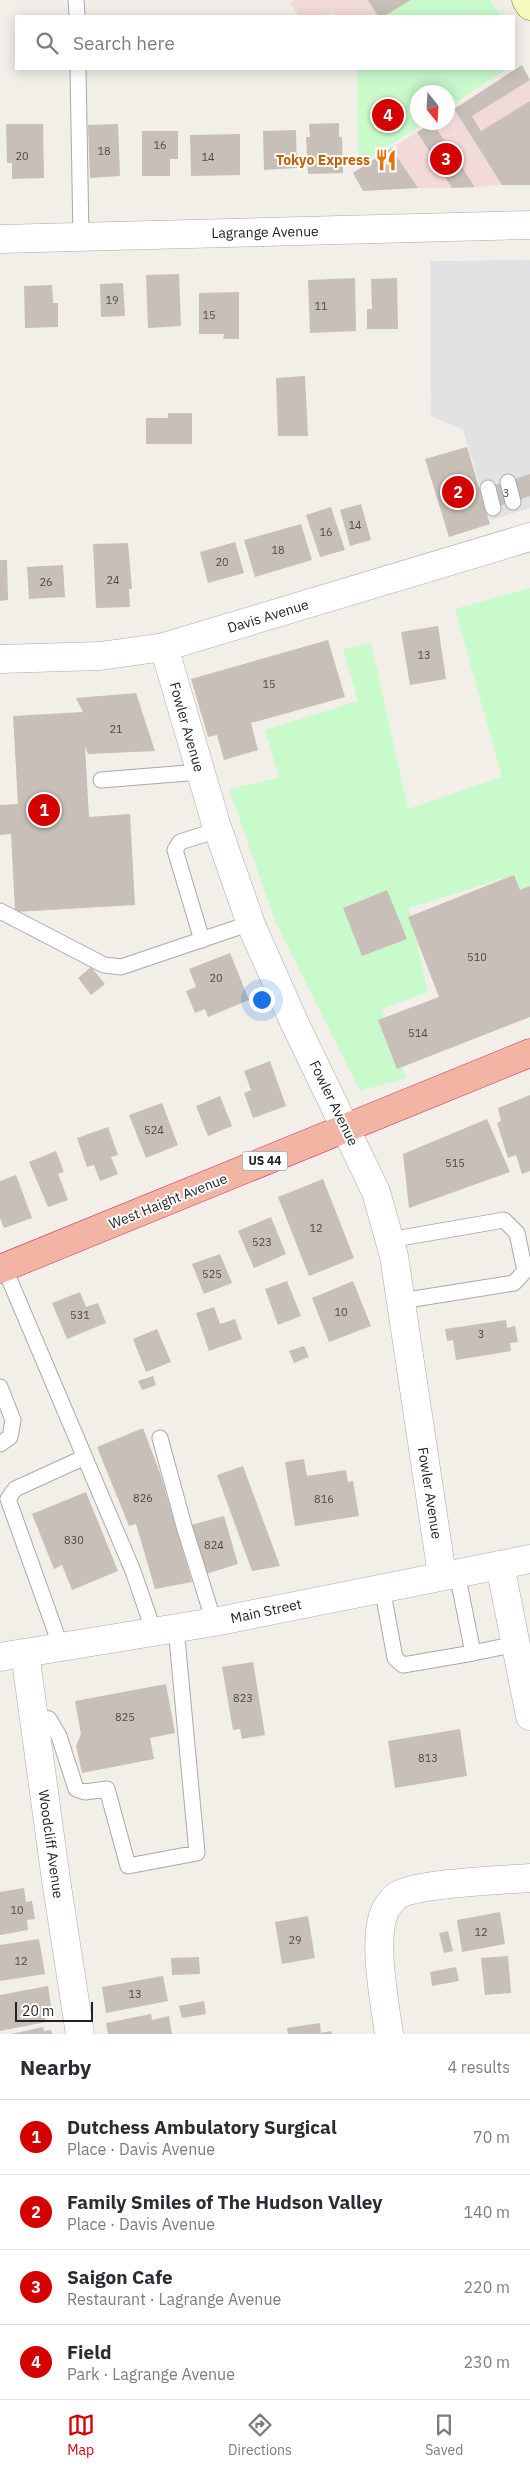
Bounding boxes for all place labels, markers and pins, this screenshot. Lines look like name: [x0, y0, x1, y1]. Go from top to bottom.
pin: 4: [372, 96, 404, 134]
pin: 3: [430, 140, 462, 178]
restaurant icon: Tokyo Express: [373, 147, 399, 173]
place label: Tokyo Express: [276, 151, 370, 169]
pin: 2: [442, 473, 474, 511]
pin: 1: [28, 791, 60, 829]

